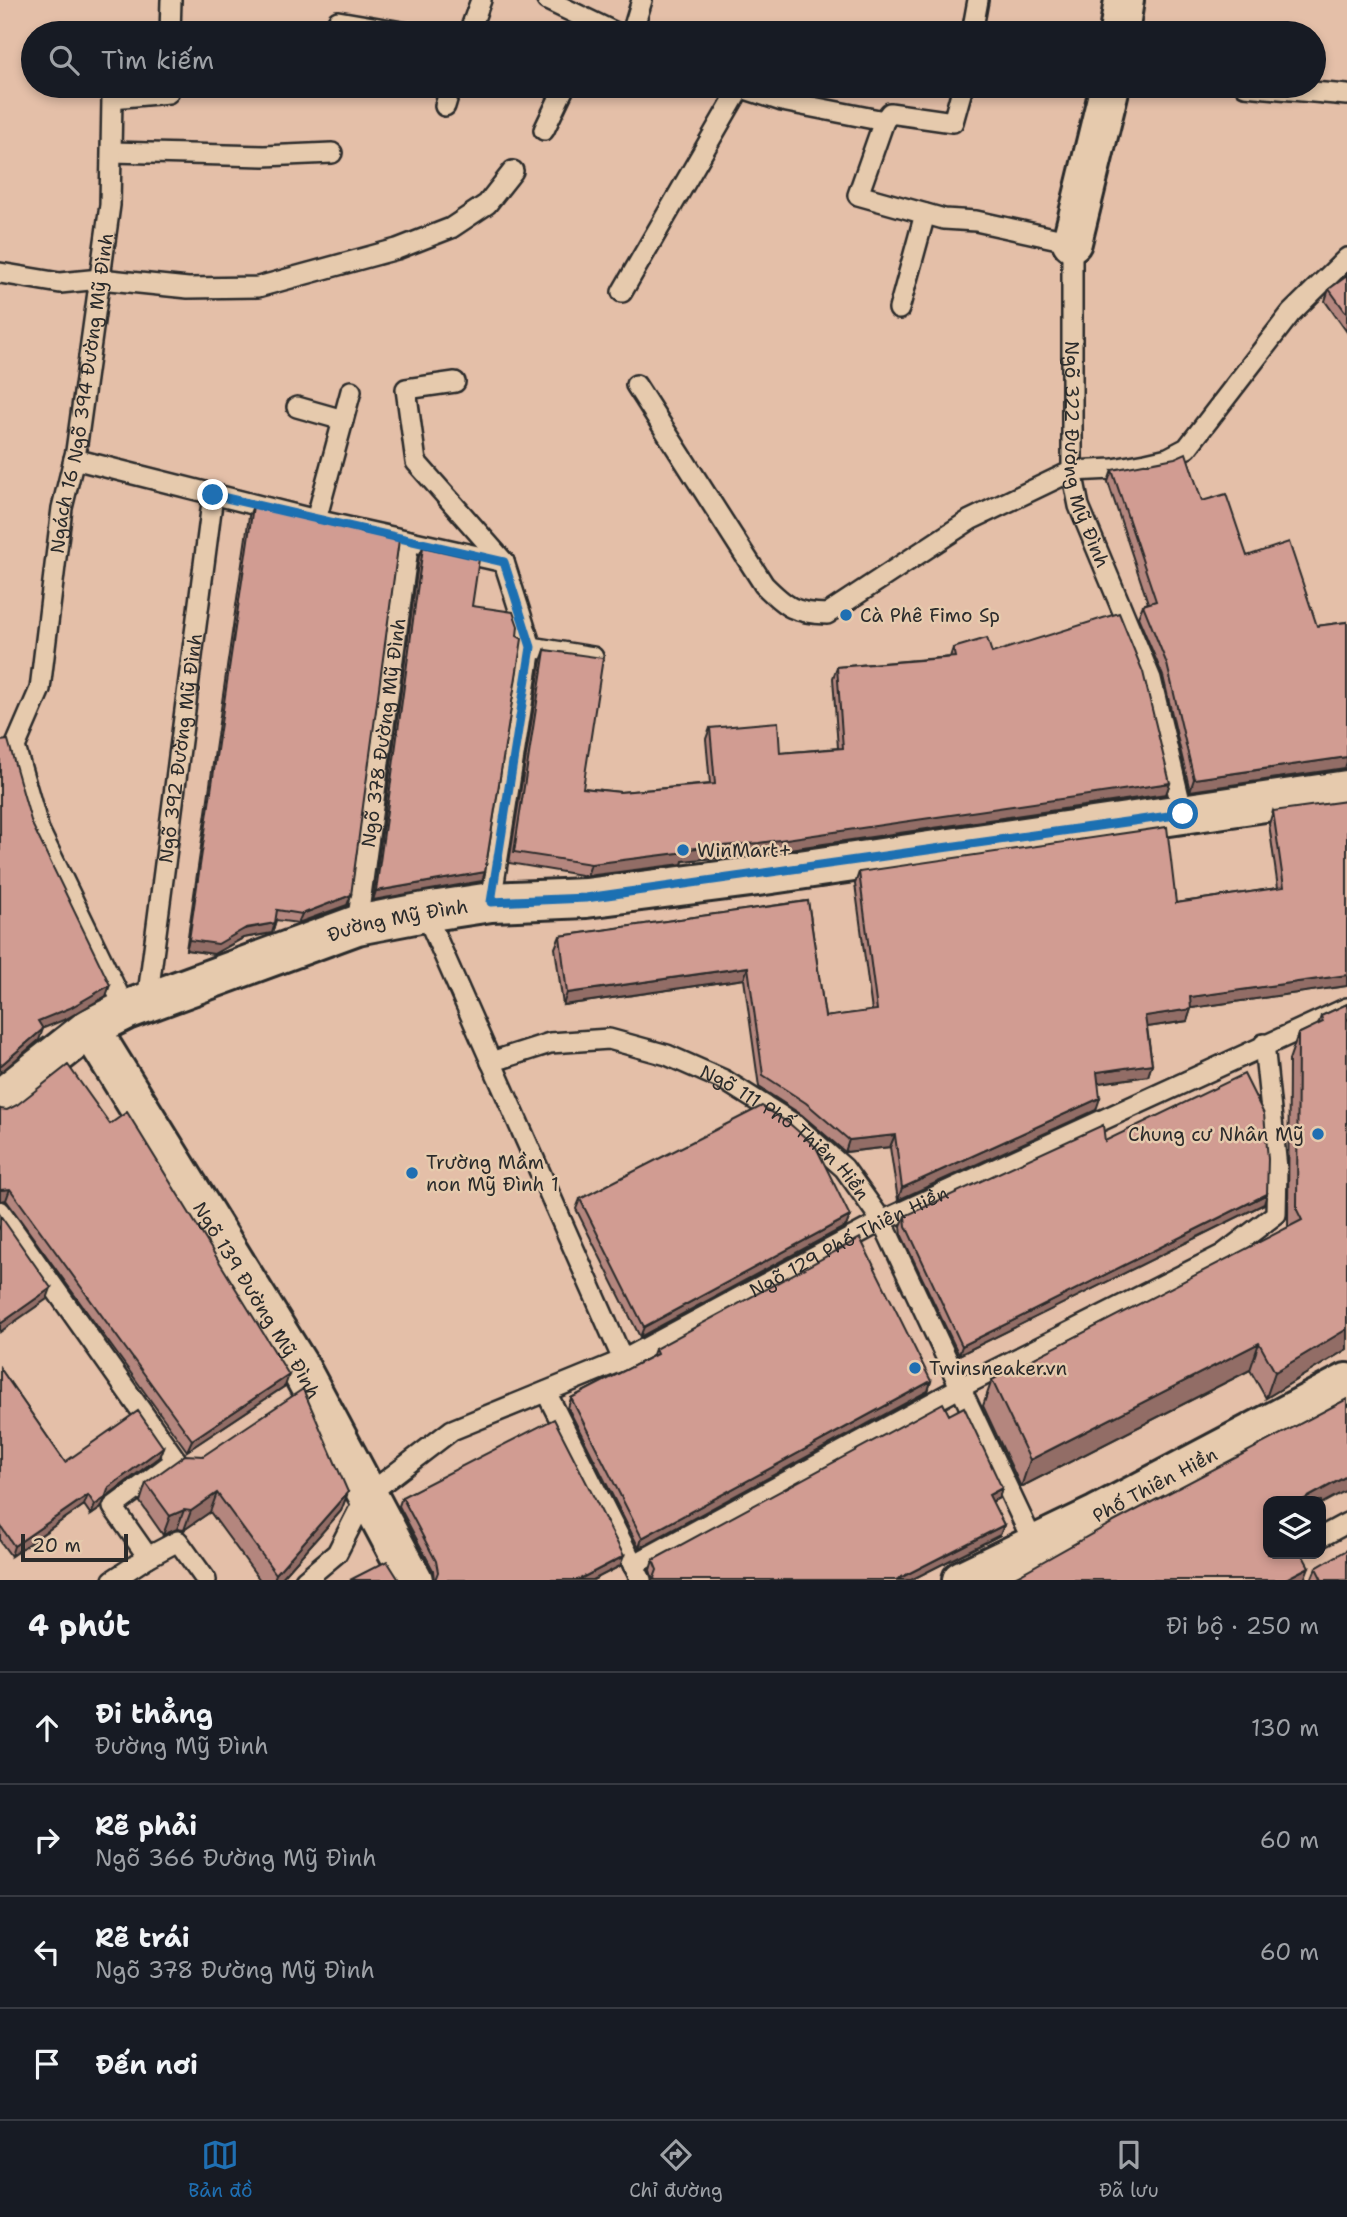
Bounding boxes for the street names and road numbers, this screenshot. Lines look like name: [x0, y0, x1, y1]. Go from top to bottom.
street label: Ngách 16 Ngõ 394 Đường Mỹ Đình: [44, 231, 119, 555]
street label: Ngõ 322 Đường Mỹ Đình: [1059, 341, 1116, 571]
street label: Ngõ 378 Đường Mỹ Đình: [355, 616, 411, 849]
street label: Ngõ 392 Đường Mỹ Đình: [153, 632, 207, 865]
street label: Đường Mỹ Đình: [323, 893, 470, 947]
street label: Ngõ 111 Phố Thiên Hiền: [696, 1059, 875, 1205]
street label: Ngõ 129 Phố Thiên Hiền: [745, 1180, 952, 1303]
street label: Ngõ 139 Đường Mỹ Đình: [188, 1197, 327, 1403]
street label: Phố Thiên Hiền: [1088, 1441, 1221, 1528]

